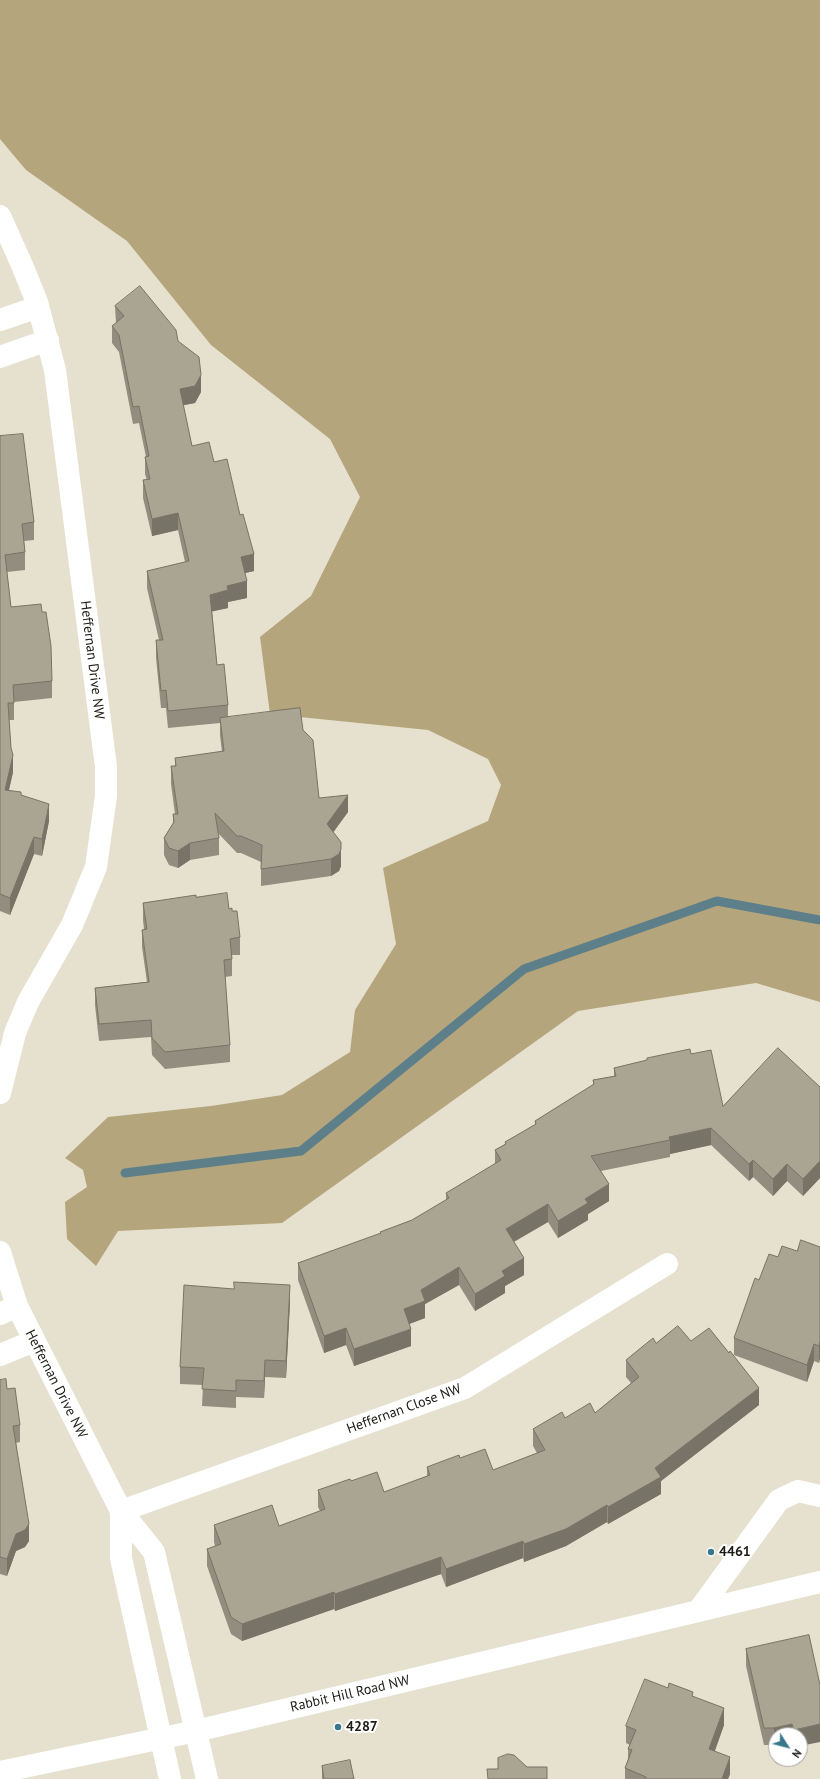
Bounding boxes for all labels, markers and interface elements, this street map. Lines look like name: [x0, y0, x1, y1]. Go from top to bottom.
street label: Heffernan Drive NW: [76, 600, 108, 720]
street label: Heffernan Drive NW: [21, 1327, 91, 1441]
street label: Heffernan Close NW: [345, 1380, 463, 1438]
place label: 4461: [719, 1544, 751, 1560]
marker: 4461: [706, 1547, 716, 1557]
street label: Rabbit Hill Road NW: [289, 1672, 411, 1716]
place label: 4287: [346, 1719, 378, 1735]
marker: 4287: [333, 1722, 343, 1732]
north arrow: [768, 1727, 808, 1767]
text: N: [789, 1746, 805, 1761]

